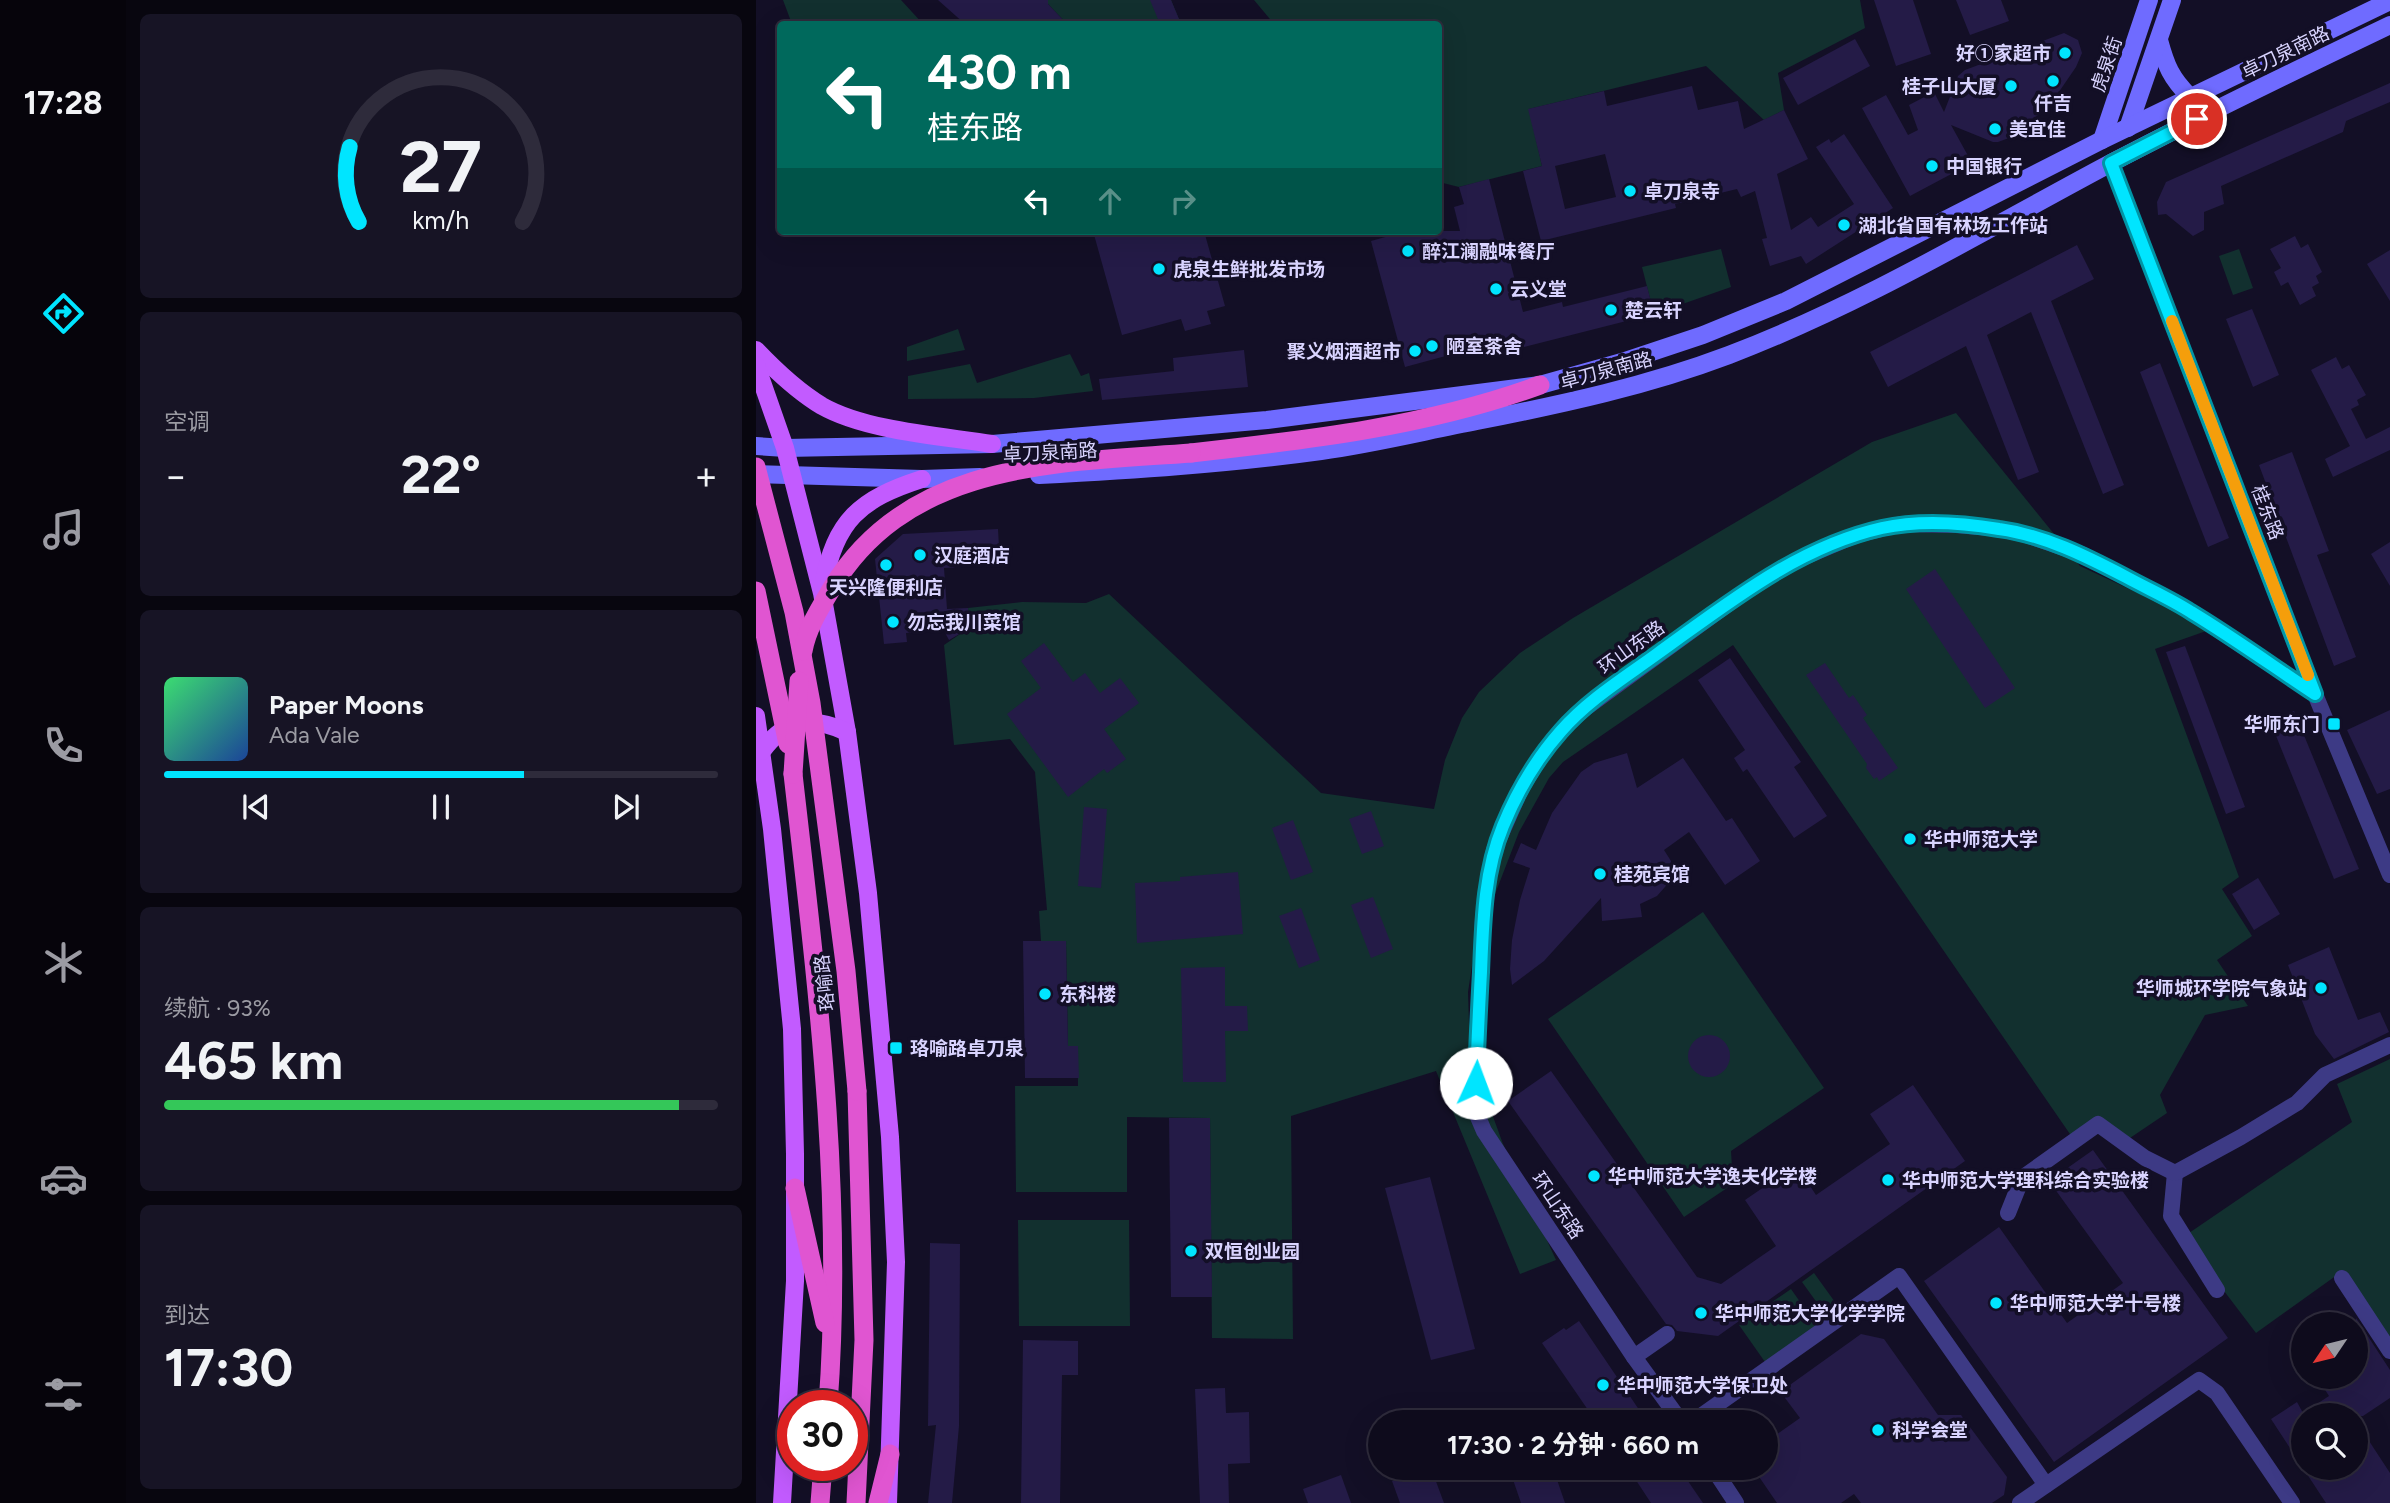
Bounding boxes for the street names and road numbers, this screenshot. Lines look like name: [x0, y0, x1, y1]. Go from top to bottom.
street label: 卓刀泉南路: [2237, 21, 2333, 84]
street label: 虎泉街: [2086, 33, 2127, 95]
street label: 卓刀泉南路: [1557, 347, 1655, 394]
street label: 卓刀泉南路: [1002, 439, 1098, 466]
street label: 桂东路: [2247, 481, 2288, 543]
street label: 环山东路: [1594, 616, 1669, 679]
street label: 珞喻路: [810, 953, 839, 1013]
street label: 环山东路: [1527, 1167, 1588, 1243]

